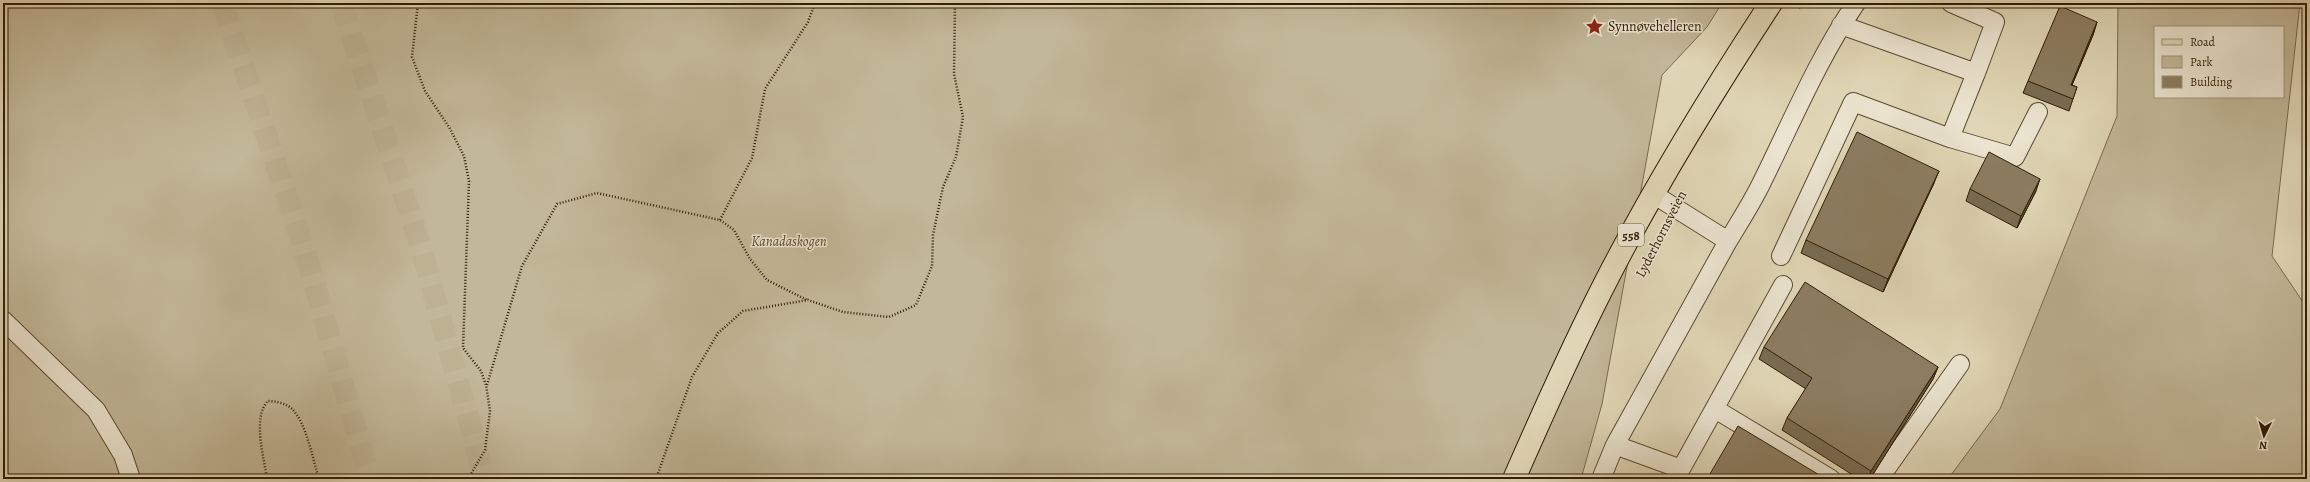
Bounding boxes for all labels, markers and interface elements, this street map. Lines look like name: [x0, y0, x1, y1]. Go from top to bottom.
place icon: Synnøvehelleren: [1585, 16, 1605, 36]
place label: Synnøvehelleren: [1608, 17, 1702, 36]
legend: [2154, 26, 2284, 98]
text: Road: [2190, 34, 2216, 50]
text: Park: [2190, 54, 2213, 70]
text: Building: [2190, 74, 2232, 90]
street label: Lyderhornsveien: [1631, 187, 1691, 281]
road number: 558: [1618, 224, 1644, 246]
park label: Kanadaskogen: [751, 232, 827, 251]
north arrow: [2244, 416, 2284, 456]
text: N: [2259, 438, 2268, 453]

